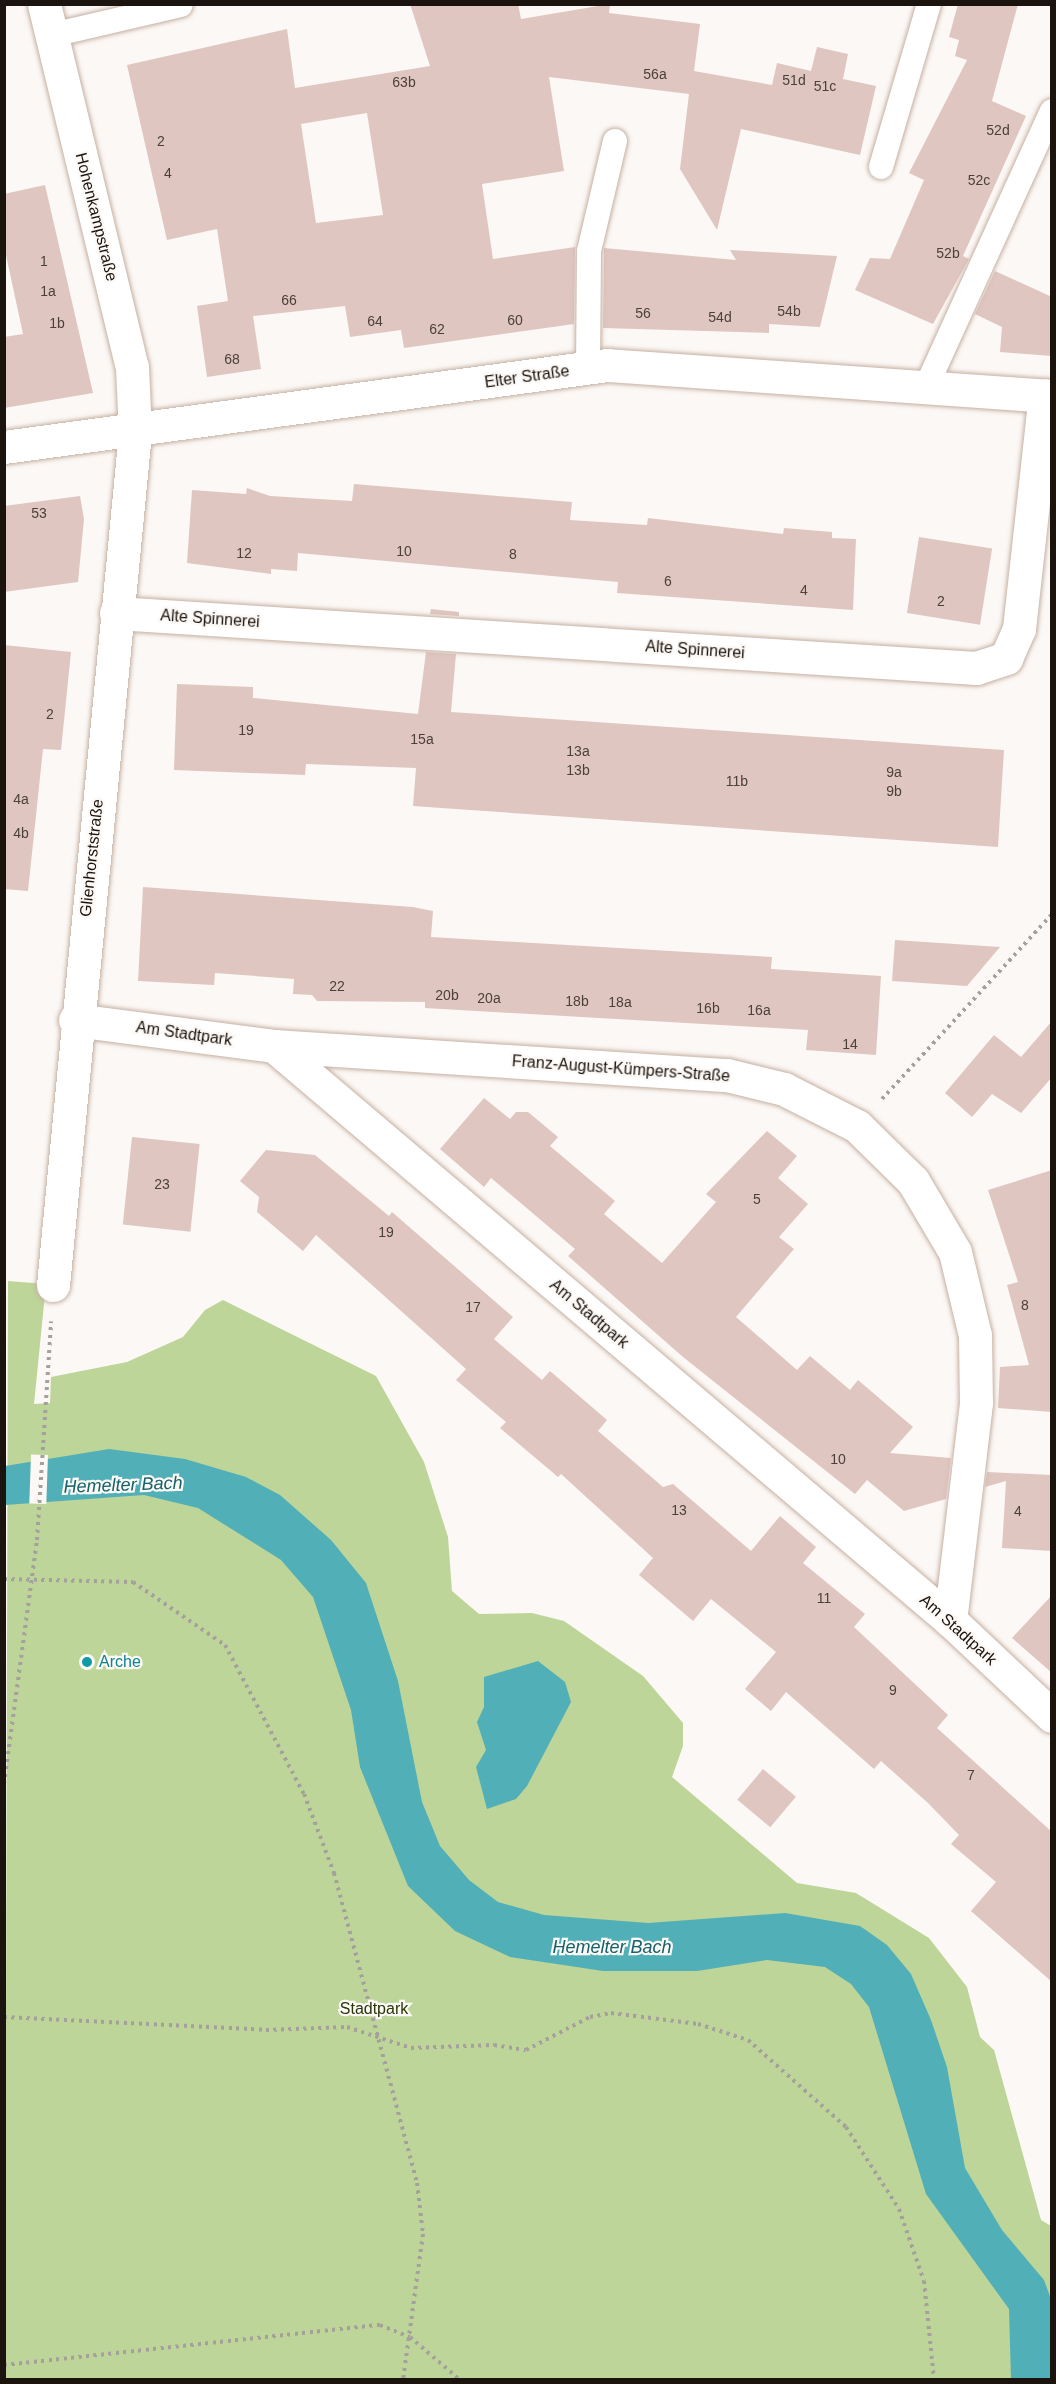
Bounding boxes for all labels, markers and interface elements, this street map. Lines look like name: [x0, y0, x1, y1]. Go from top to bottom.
house number: 56a: [643, 66, 667, 82]
house number: 51d: [782, 72, 806, 88]
house number: 63b: [392, 74, 416, 90]
house number: 51c: [814, 78, 836, 94]
house number: 52d: [986, 122, 1010, 138]
house number: 2: [157, 133, 165, 149]
street label: Hohenkampstraße: [71, 151, 121, 283]
house number: 4: [164, 165, 172, 181]
house number: 52c: [968, 172, 990, 188]
house number: 52b: [936, 245, 960, 261]
house number: 1: [40, 253, 48, 269]
house number: 1a: [40, 283, 56, 299]
house number: 66: [281, 292, 297, 308]
house number: 54b: [777, 303, 801, 319]
house number: 56: [635, 305, 651, 321]
house number: 54d: [708, 309, 732, 325]
house number: 60: [507, 312, 523, 328]
house number: 64: [367, 313, 383, 329]
house number: 1b: [49, 315, 65, 331]
house number: 62: [429, 321, 445, 337]
house number: 68: [224, 351, 240, 367]
street label: Elter Straße: [483, 362, 571, 392]
house number: 53: [31, 505, 47, 521]
house number: 10: [396, 543, 412, 559]
house number: 12: [236, 545, 252, 561]
house number: 8: [509, 546, 517, 562]
house number: 6: [664, 573, 672, 589]
house number: 4: [800, 582, 808, 598]
house number: 2: [937, 593, 945, 609]
street label: Alte Spinnerei: [160, 606, 260, 632]
street label: Alte Spinnerei: [645, 637, 745, 663]
house number: 2: [46, 706, 54, 722]
house number: 19: [238, 722, 254, 738]
house number: 15a: [410, 731, 434, 747]
house number: 13a: [566, 743, 590, 759]
house number: 13b: [566, 762, 590, 778]
house number: 9a: [886, 764, 902, 780]
house number: 11b: [726, 773, 748, 789]
house number: 9b: [886, 783, 902, 799]
house number: 4a: [13, 791, 29, 807]
street label: Glienhorststraße: [76, 798, 108, 918]
house number: 4b: [13, 825, 29, 841]
house number: 22: [329, 978, 345, 994]
house number: 20b: [435, 987, 459, 1003]
house number: 20a: [477, 990, 501, 1006]
house number: 18b: [565, 993, 589, 1009]
house number: 18a: [608, 994, 632, 1010]
house number: 16b: [696, 1000, 720, 1016]
house number: 16a: [747, 1002, 771, 1018]
street label: Am Stadtpark: [135, 1018, 233, 1050]
house number: 14: [842, 1036, 858, 1052]
street label: Franz-August-Kümpers-Straße: [511, 1052, 731, 1086]
house number: 23: [154, 1176, 170, 1192]
house number: 5: [753, 1191, 761, 1207]
house number: 19: [378, 1224, 394, 1240]
street label: Am Stadtpark: [546, 1275, 632, 1353]
house number: 8: [1021, 1297, 1029, 1313]
house number: 17: [465, 1299, 481, 1315]
house number: 10: [830, 1451, 846, 1467]
water label: Hemelter Bach: [63, 1472, 183, 1498]
house number: 13: [671, 1502, 687, 1518]
house number: 4: [1014, 1503, 1022, 1519]
house number: 11: [817, 1590, 831, 1606]
street label: Am Stadtpark: [916, 1590, 1000, 1670]
place label: Arche: [99, 1652, 141, 1672]
marker: Arche: [80, 1655, 94, 1669]
house number: 9: [889, 1682, 897, 1698]
house number: 7: [967, 1767, 975, 1783]
water label: Hemelter Bach: [552, 1936, 672, 1958]
park label: Stadtpark: [340, 1999, 408, 2019]

